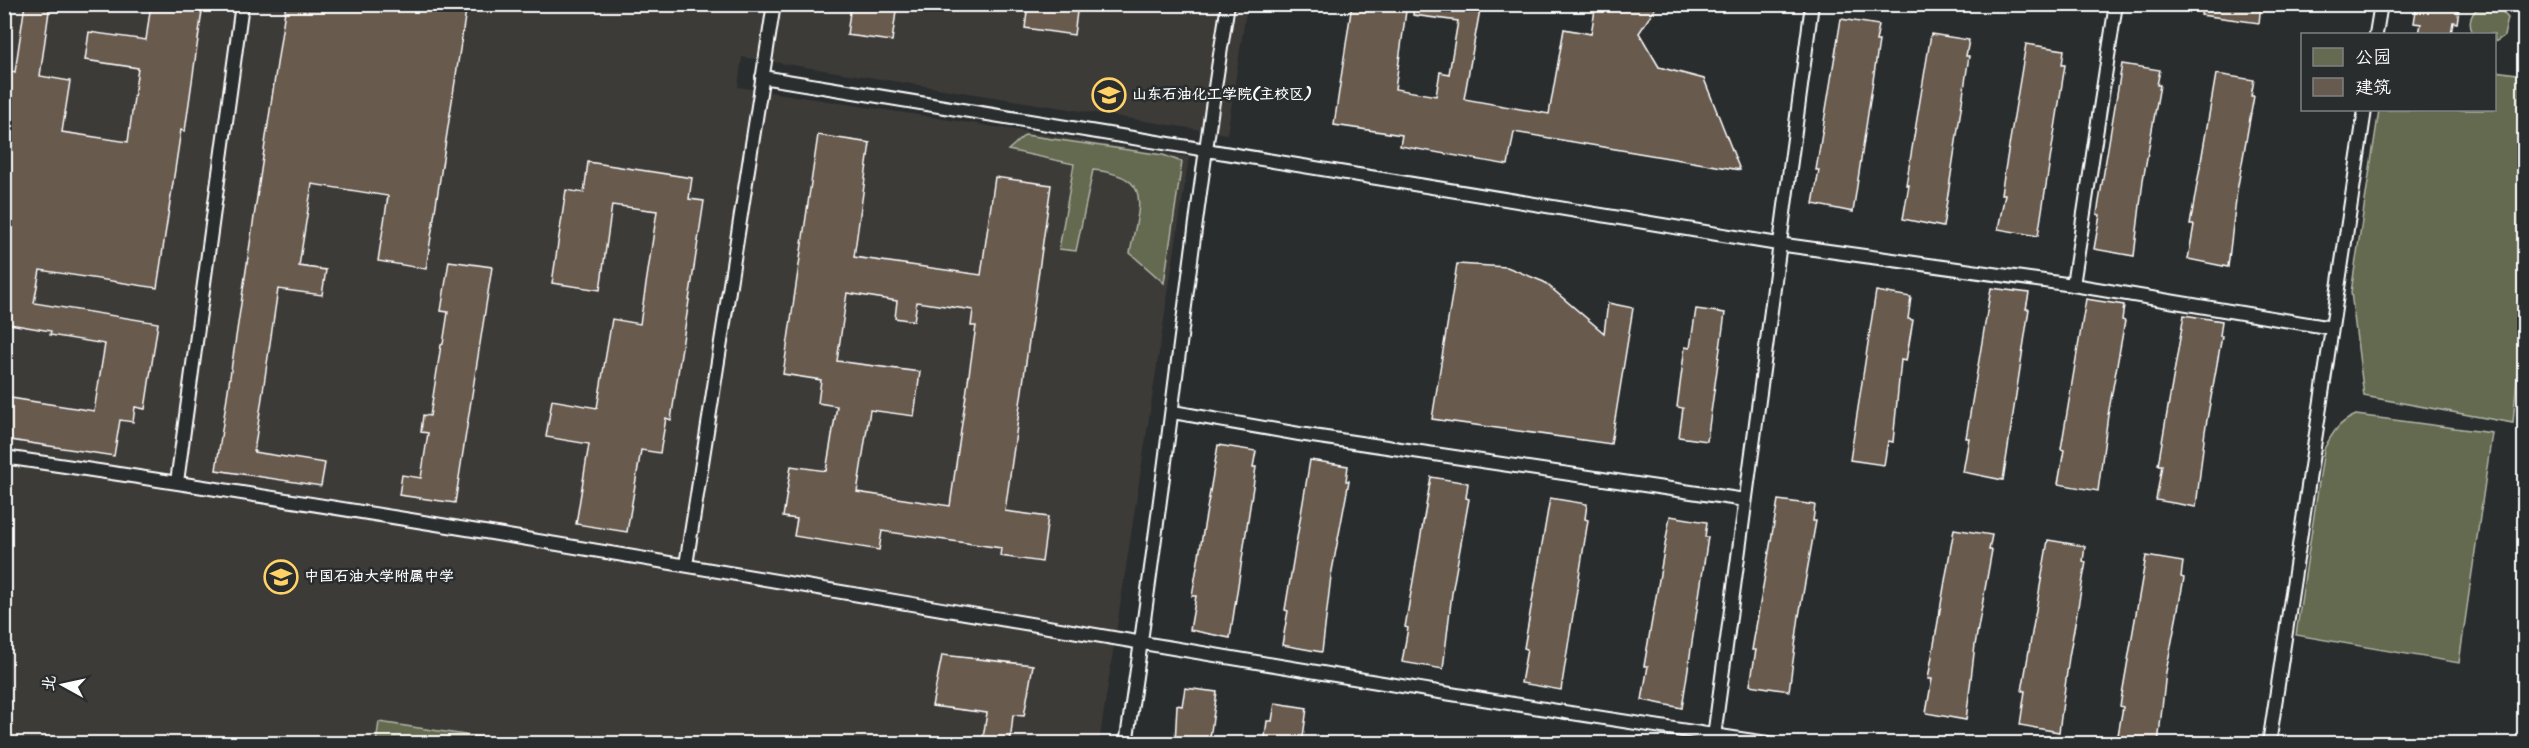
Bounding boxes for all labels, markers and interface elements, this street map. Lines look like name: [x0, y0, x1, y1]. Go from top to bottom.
legend: [2301, 33, 2496, 111]
text: 公园: [2355, 44, 2391, 73]
text: 建筑: [2355, 74, 2391, 103]
school or university icon: 山东石油化工学院(主校区): [1091, 77, 1127, 113]
place label: 山东石油化工学院(主校区): [1132, 83, 1312, 107]
school or university icon: 中国石油大学附属中学: [263, 559, 299, 595]
place label: 中国石油大学附属中学: [304, 565, 454, 589]
north arrow: [33, 655, 93, 715]
text: 北: [36, 673, 63, 693]

